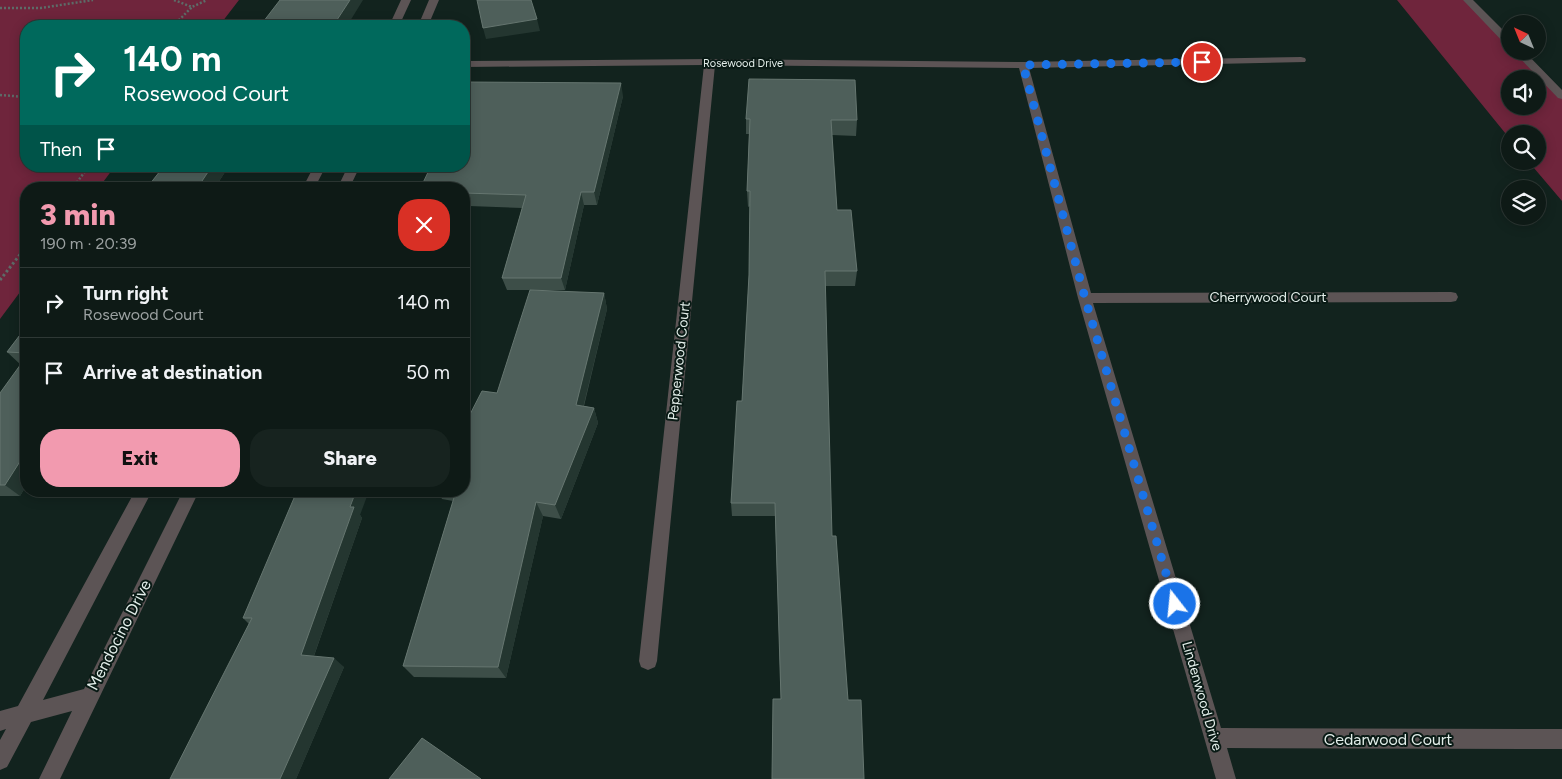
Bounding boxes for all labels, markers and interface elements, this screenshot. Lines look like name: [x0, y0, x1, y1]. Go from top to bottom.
north arrow: [1501, 15, 1546, 60]
map controls: [1501, 15, 1546, 225]
text: 140 m: [123, 38, 221, 80]
icon: right: [40, 40, 105, 105]
pin: [1181, 41, 1223, 83]
icon: arrive: [1188, 48, 1216, 76]
street label: Rosewood Drive: [703, 57, 783, 70]
button: sound: [1501, 70, 1546, 115]
text: Rosewood Court: [123, 80, 289, 107]
button: search: [1501, 125, 1546, 170]
icon: arrive: [92, 135, 120, 163]
text: Then: [40, 138, 82, 161]
button: layers: [1501, 180, 1546, 225]
text: 3 min: [40, 196, 116, 233]
button: close: [398, 199, 450, 251]
text: 190 m · 20:39: [40, 234, 136, 253]
text: Turn right: [83, 282, 169, 305]
icon: right: [40, 289, 68, 317]
street label: Cherrywood Court: [1209, 289, 1327, 306]
text: 140 m: [397, 291, 450, 314]
street label: Pepperwood Court: [664, 301, 694, 421]
text: Rosewood Court: [83, 305, 204, 324]
icon: arrive: [40, 359, 68, 387]
text: Arrive at destination: [83, 361, 262, 384]
text: 50 m: [406, 361, 450, 384]
button: Exit: [40, 429, 240, 487]
button: Share: [250, 429, 450, 487]
street label: Mendocino Drive: [83, 576, 155, 693]
position arrow: [1148, 577, 1200, 629]
street label: Lindenwood Drive: [1178, 639, 1226, 753]
street label: Cedarwood Court: [1324, 730, 1452, 749]

